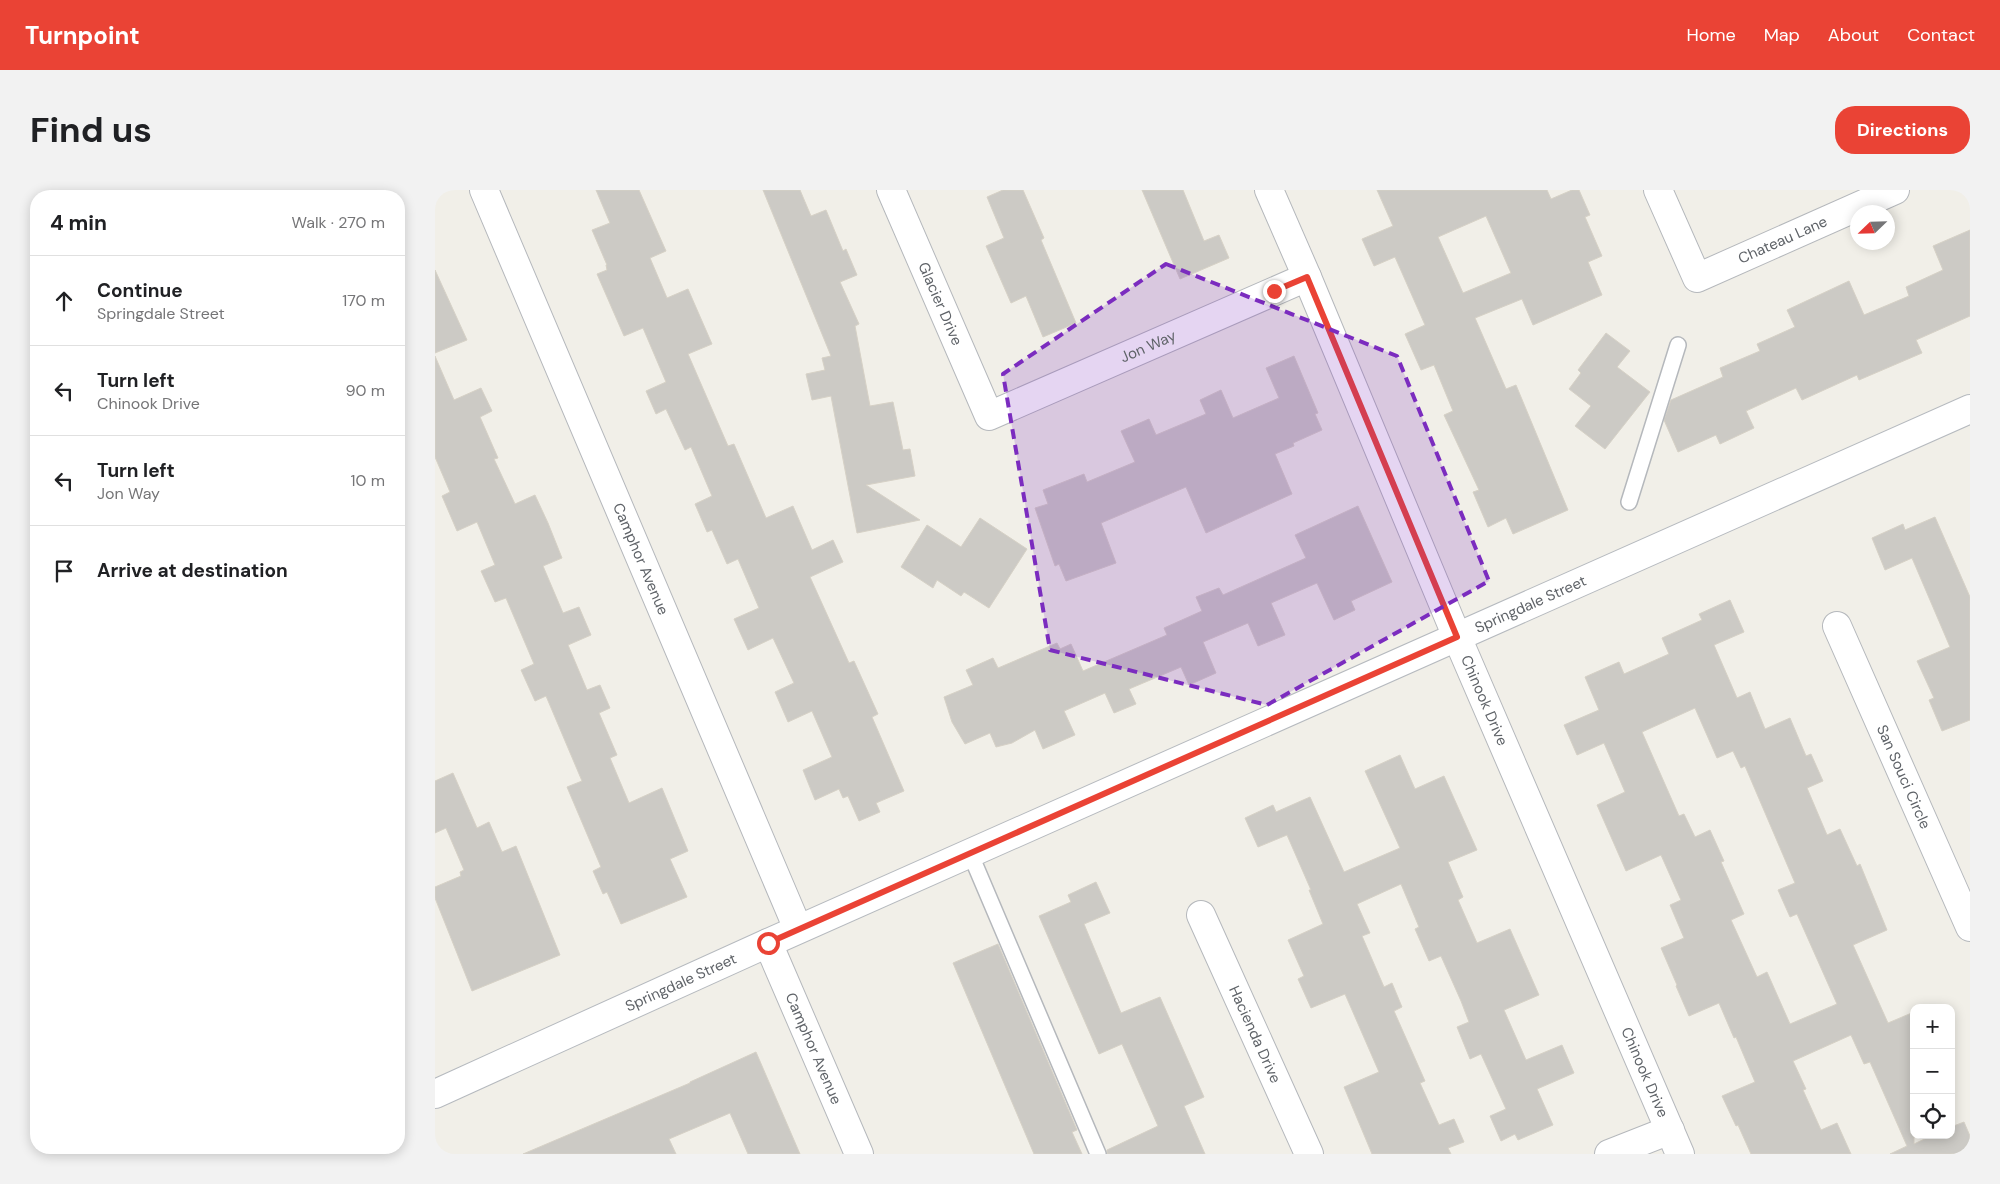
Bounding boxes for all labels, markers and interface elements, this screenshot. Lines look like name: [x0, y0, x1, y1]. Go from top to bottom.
text: Turnpoint: [25, 20, 140, 51]
text: Home: [1686, 23, 1736, 47]
text: Map: [1764, 23, 1800, 47]
text: About: [1828, 23, 1879, 47]
text: Contact: [1907, 23, 1975, 47]
button: Directions: [1835, 106, 1970, 154]
text: Find us: [30, 107, 152, 153]
north arrow: [1850, 205, 1895, 250]
text: 4 min: [50, 209, 107, 237]
street label: Chateau Lane: [1735, 211, 1830, 268]
text: Walk · 270 m: [292, 212, 385, 233]
street label: Glacier Drive: [913, 259, 967, 348]
text: Continue: [97, 278, 183, 303]
route end: [1263, 280, 1286, 303]
icon: ahead: [50, 287, 78, 315]
text: 170 m: [342, 290, 385, 311]
text: Springdale Street: [97, 303, 225, 324]
street label: Jon Way: [1117, 325, 1180, 367]
text: Turn left: [97, 368, 175, 393]
icon: left: [50, 377, 78, 405]
text: 90 m: [345, 380, 385, 401]
text: Chinook Drive: [97, 393, 200, 414]
text: Turn left: [97, 458, 175, 483]
icon: left: [50, 467, 78, 495]
text: 10 m: [351, 470, 385, 491]
text: Jon Way: [97, 483, 160, 504]
street label: Camphor Avenue: [608, 500, 673, 618]
icon: arrive: [50, 557, 78, 585]
text: Arrive at destination: [97, 558, 288, 583]
street label: Springdale Street: [1472, 571, 1589, 638]
street label: Chinook Drive: [1456, 652, 1513, 749]
street label: San Souci Circle: [1872, 722, 1935, 832]
route start: [757, 932, 780, 955]
street label: Springdale Street: [622, 949, 740, 1016]
street label: Hacienda Drive: [1224, 982, 1286, 1086]
street label: Camphor Avenue: [781, 990, 846, 1108]
map controls: [1910, 1004, 1955, 1139]
button: +: [1910, 1004, 1955, 1049]
street label: Chinook Drive: [1616, 1024, 1673, 1121]
button: −: [1910, 1049, 1955, 1094]
button: locate: [1910, 1094, 1955, 1139]

